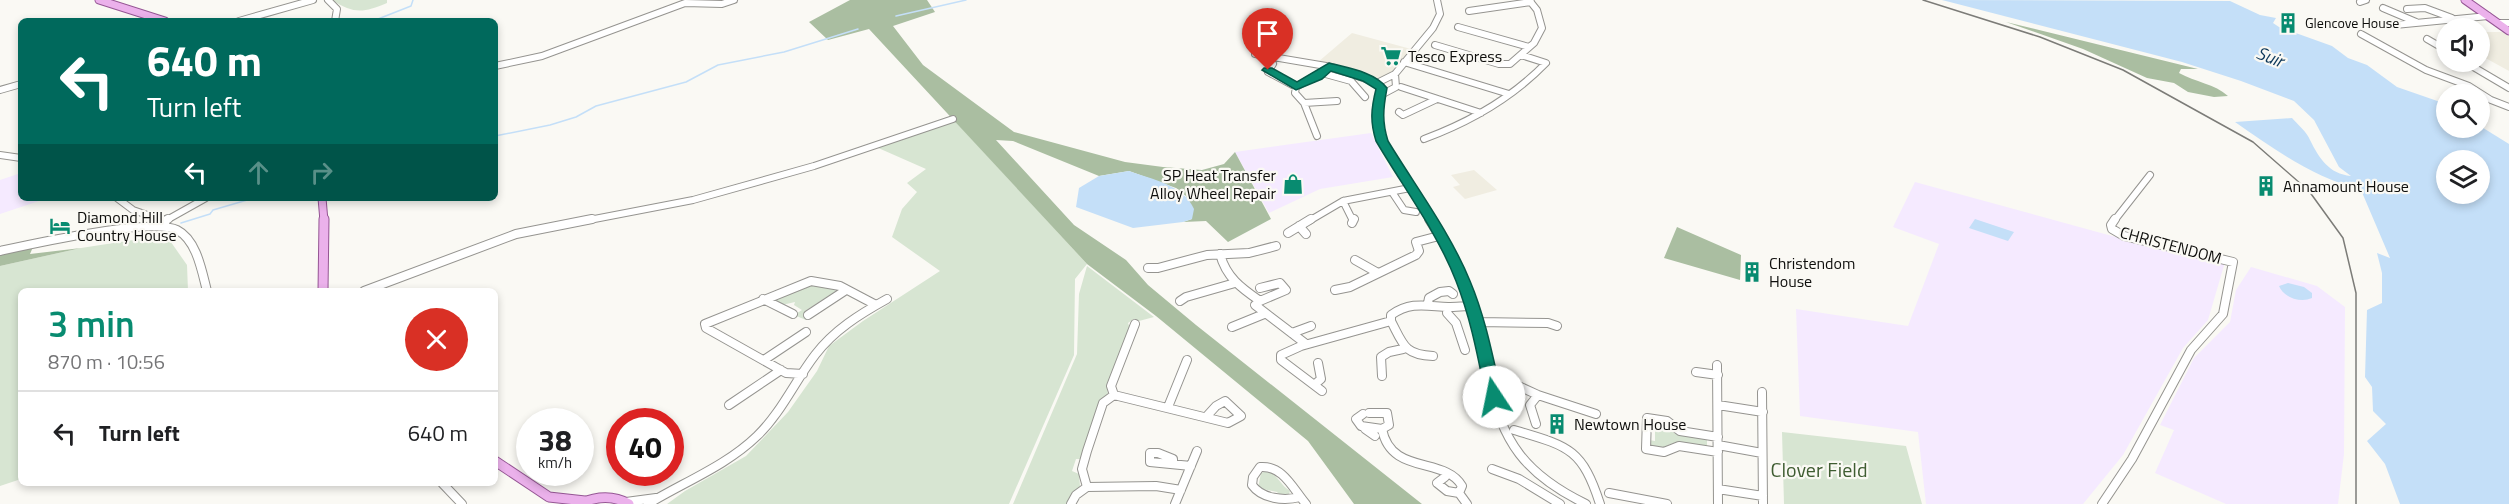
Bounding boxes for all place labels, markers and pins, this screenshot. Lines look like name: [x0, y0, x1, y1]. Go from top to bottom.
pin: [1242, 8, 1293, 70]
building icon: Glencove House: [2276, 11, 2300, 35]
place label: Glencove House: [2305, 12, 2399, 33]
supermarket icon: Tesco Express: [1379, 44, 1403, 68]
place label: Tesco Express: [1408, 44, 1502, 68]
place label: SP Heat Transfer Alloy Wheel Repair: [1150, 163, 1276, 205]
shop icon: SP Heat Transfer Alloy Wheel Repair: [1281, 172, 1305, 196]
building icon: Annamount House: [2254, 174, 2278, 198]
place label: Annamount House: [2283, 174, 2409, 198]
place label: Diamond Hill Country House: [77, 205, 177, 247]
hotel icon: Diamond Hill Country House: [48, 214, 72, 238]
place label: Christendom House: [1769, 251, 1855, 293]
building icon: Christendom House: [1740, 260, 1764, 284]
building icon: Newtown House: [1545, 412, 1569, 436]
place label: Newtown House: [1574, 412, 1686, 436]

